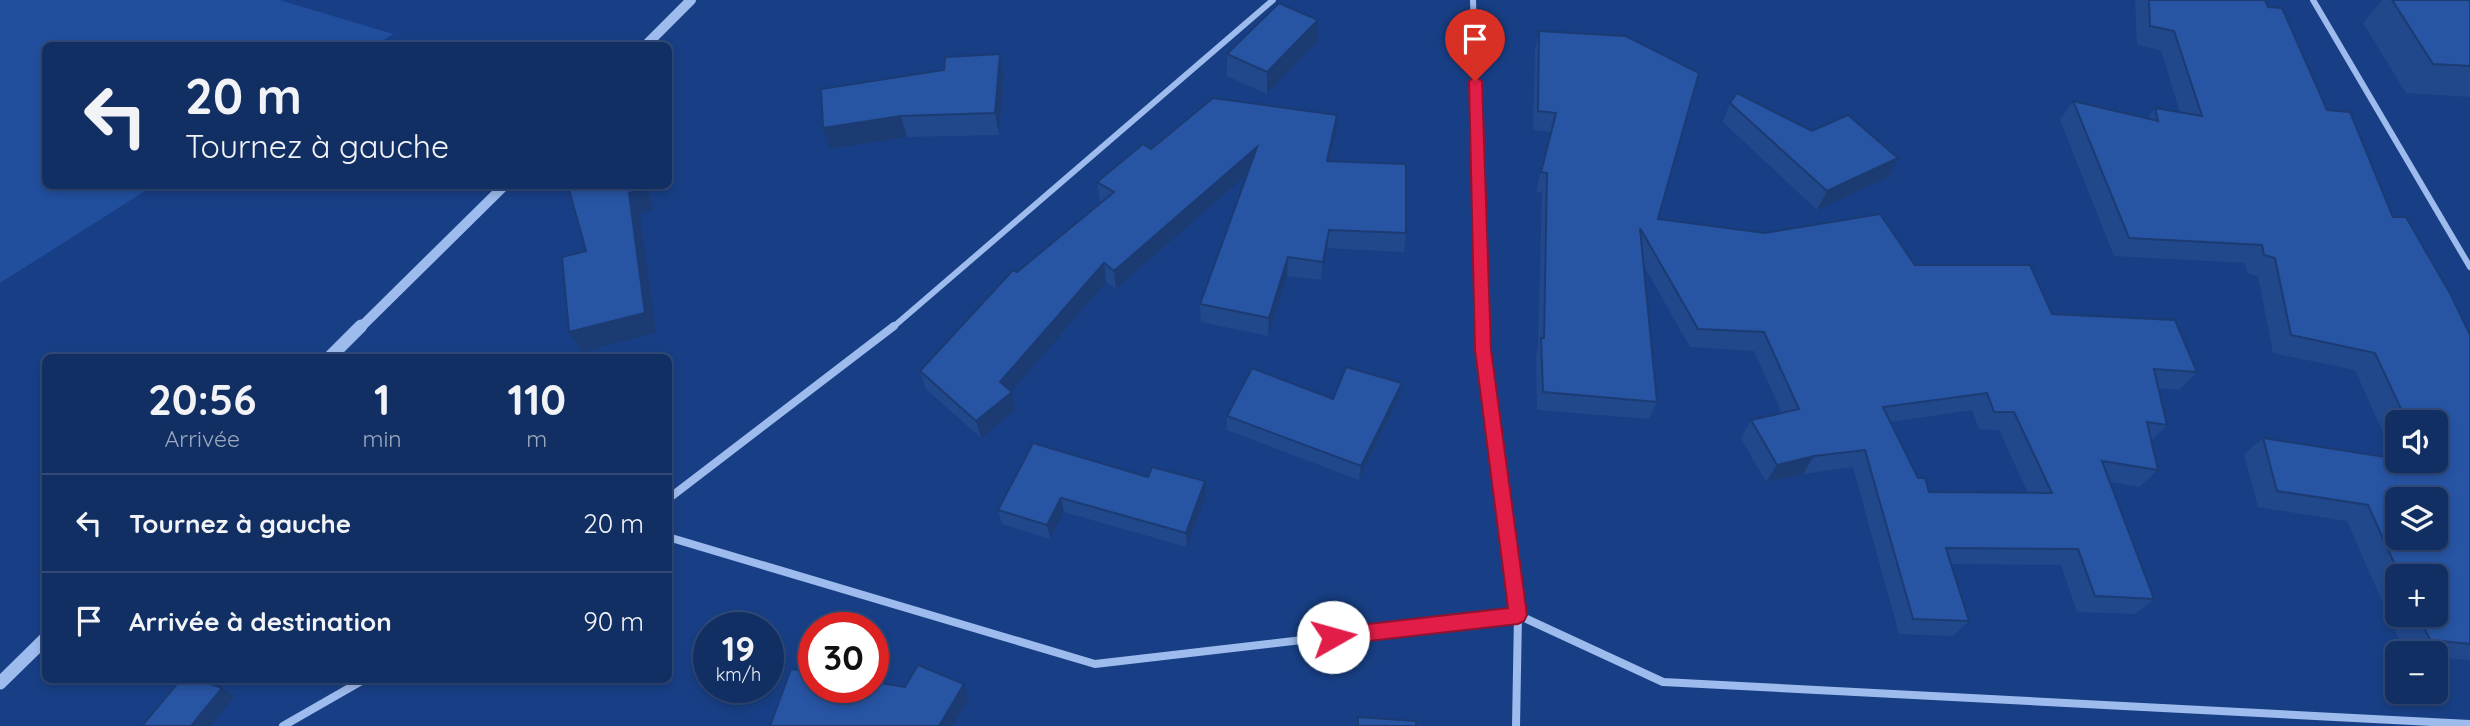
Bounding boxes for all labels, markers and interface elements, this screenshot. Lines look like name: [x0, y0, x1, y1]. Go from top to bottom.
pin: [1445, 9, 1505, 81]
icon: arrive: [1456, 20, 1494, 58]
text: 20 m: [185, 65, 302, 126]
icon: left: [70, 70, 161, 161]
text: Tournez à gauche: [185, 126, 449, 166]
text: 20:56: [148, 373, 257, 426]
text: 1: [374, 373, 390, 426]
text: 110: [508, 373, 566, 426]
map controls: [2385, 410, 2448, 704]
button: sound: [2385, 410, 2448, 473]
text: Arrivée: [164, 424, 240, 453]
text: min: [362, 424, 402, 453]
text: m: [526, 424, 547, 453]
button: layers: [2385, 487, 2448, 550]
icon: left: [70, 504, 108, 542]
text: Tournez à gauche: [129, 507, 351, 540]
text: 20 m: [583, 507, 644, 540]
button: +: [2385, 564, 2448, 627]
position arrow: [1296, 600, 1370, 674]
icon: arrive: [70, 602, 108, 640]
text: Arrivée à destination: [129, 605, 392, 638]
text: 90 m: [583, 605, 644, 638]
speed limit sign: 30: [798, 612, 889, 703]
text: 19: [722, 626, 755, 670]
button: −: [2385, 641, 2448, 704]
text: km/h: [716, 663, 761, 686]

